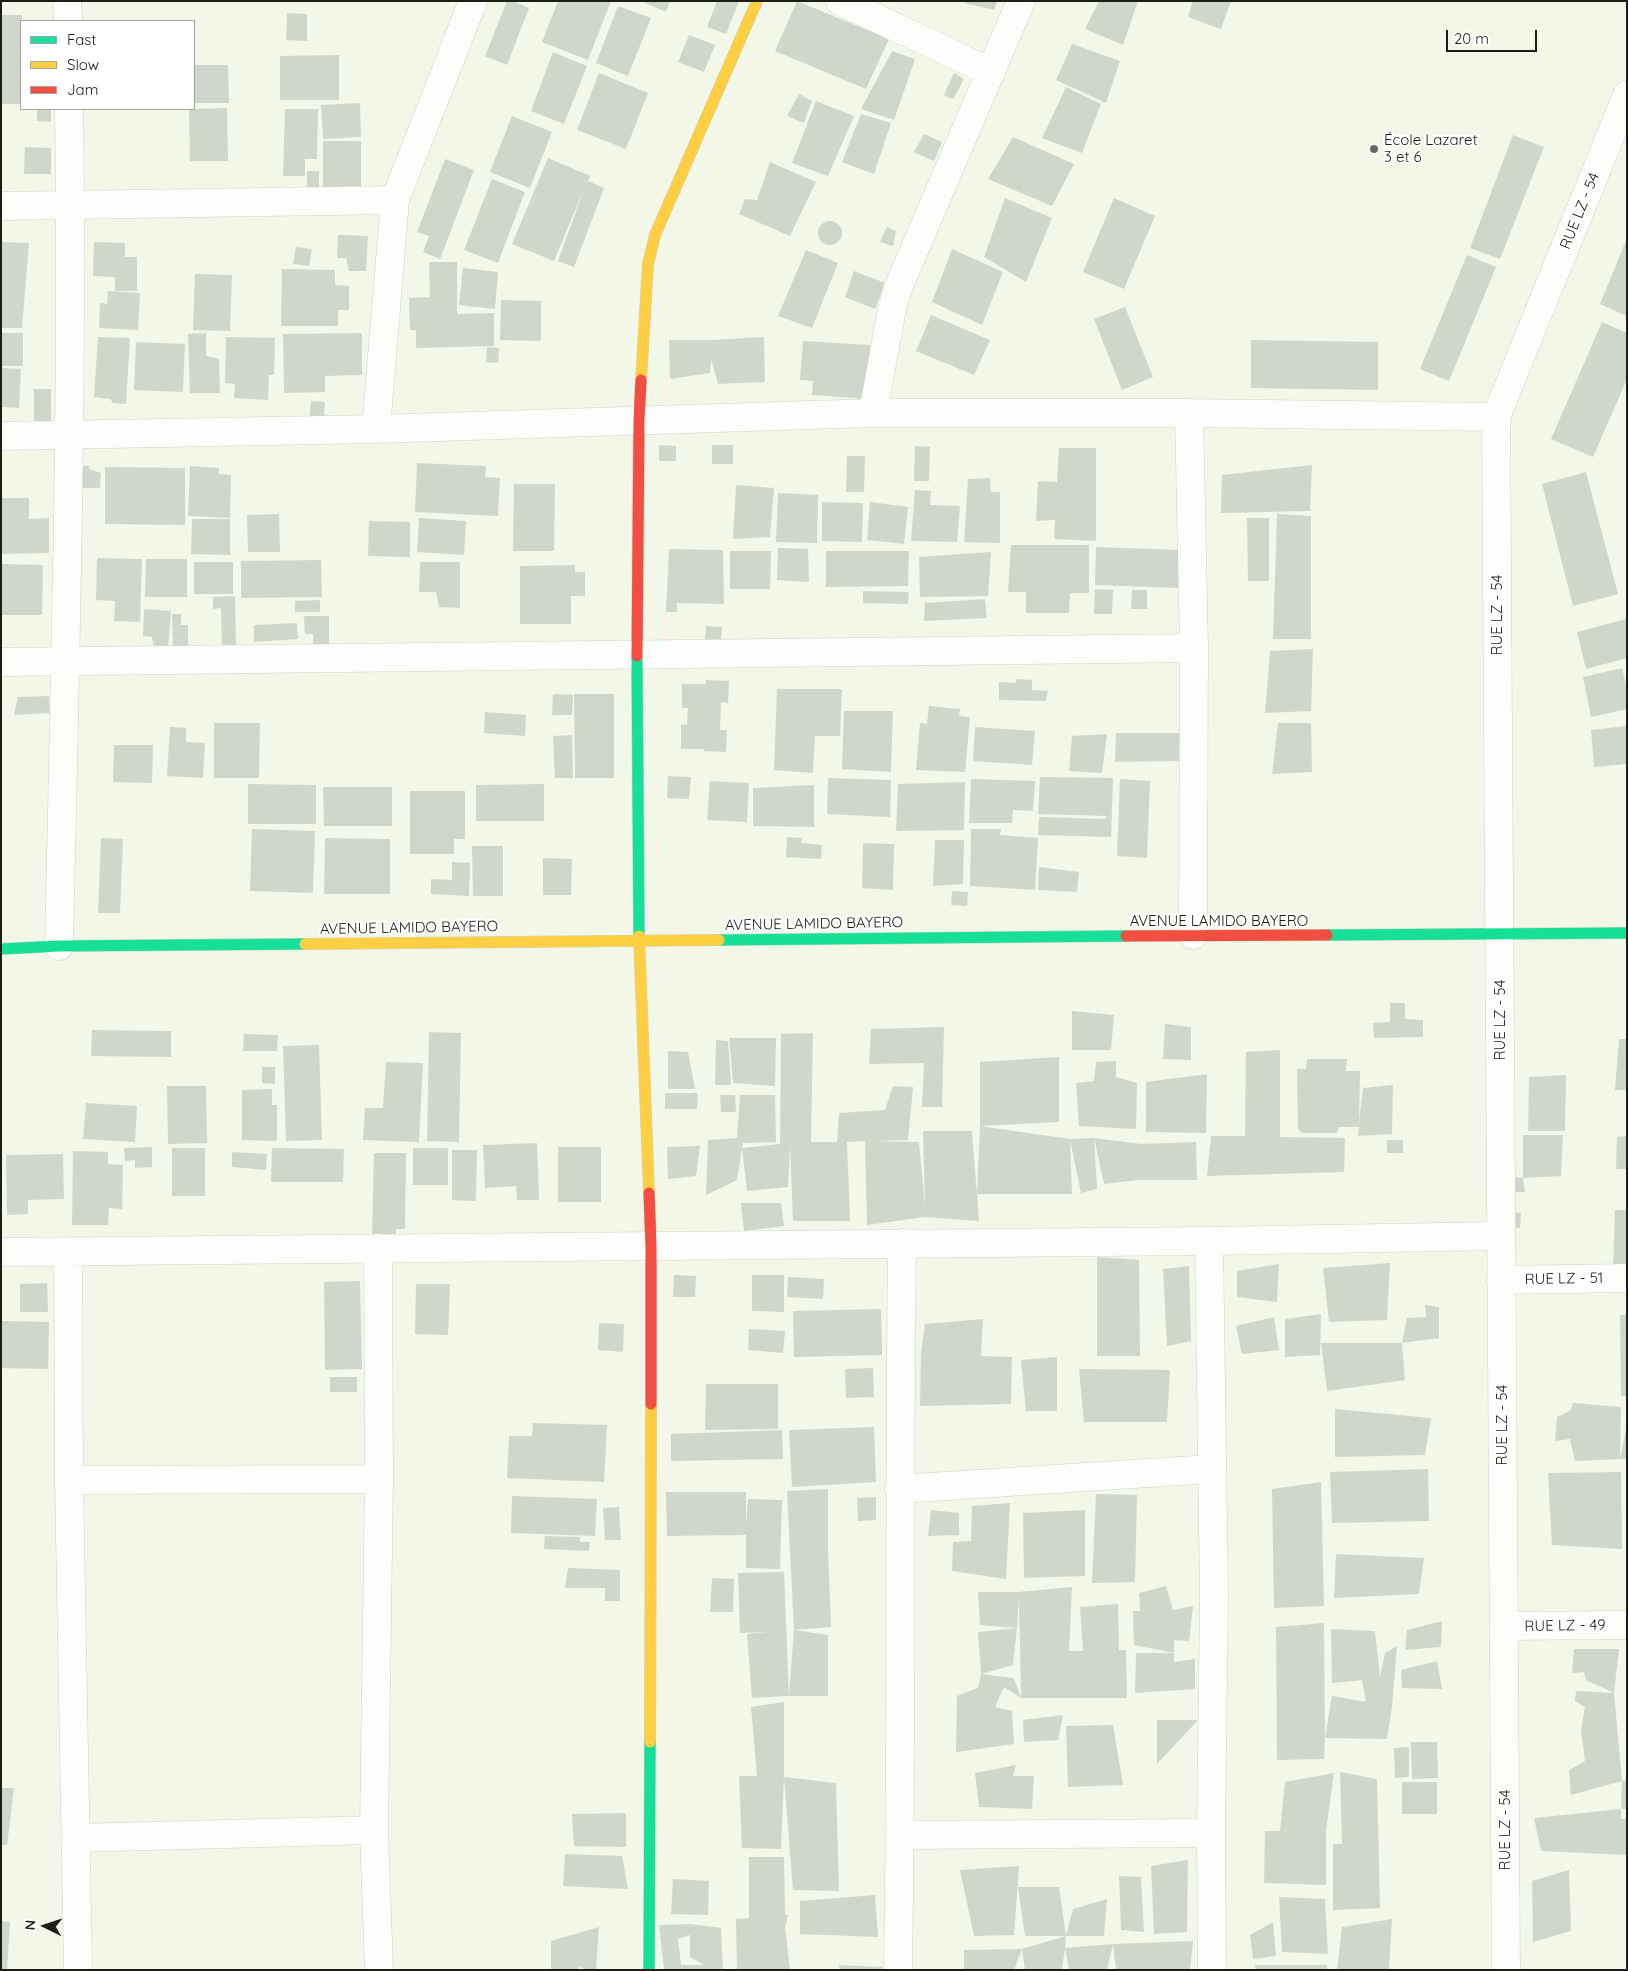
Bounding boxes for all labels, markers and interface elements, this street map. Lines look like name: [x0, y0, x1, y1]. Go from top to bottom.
legend: [20, 20, 195, 110]
scale bar: [1448, 20, 1539, 52]
text: 20 m: [1454, 29, 1489, 48]
text: Fast: [67, 30, 96, 49]
text: Slow: [67, 55, 99, 74]
text: Jam: [67, 80, 98, 99]
place label: École Lazaret 3 et 6: [1384, 131, 1478, 166]
marker: École Lazaret 3 et 6: [1368, 143, 1380, 155]
street label: RUE LZ - 54: [1556, 170, 1604, 252]
street label: RUE LZ - 54: [1488, 574, 1506, 656]
street label: AVENUE LAMIDO BAYERO: [1130, 912, 1308, 930]
street label: AVENUE LAMIDO BAYERO: [725, 913, 903, 935]
street label: AVENUE LAMIDO BAYERO: [320, 917, 498, 939]
street label: RUE LZ - 54: [1491, 979, 1509, 1061]
street label: RUE LZ - 51: [1525, 1269, 1603, 1289]
street label: RUE LZ - 54: [1493, 1384, 1511, 1466]
street label: RUE LZ - 49: [1524, 1616, 1606, 1636]
street label: RUE LZ - 54: [1496, 1789, 1514, 1871]
north arrow: [20, 1901, 70, 1951]
text: N: [21, 1919, 39, 1931]

